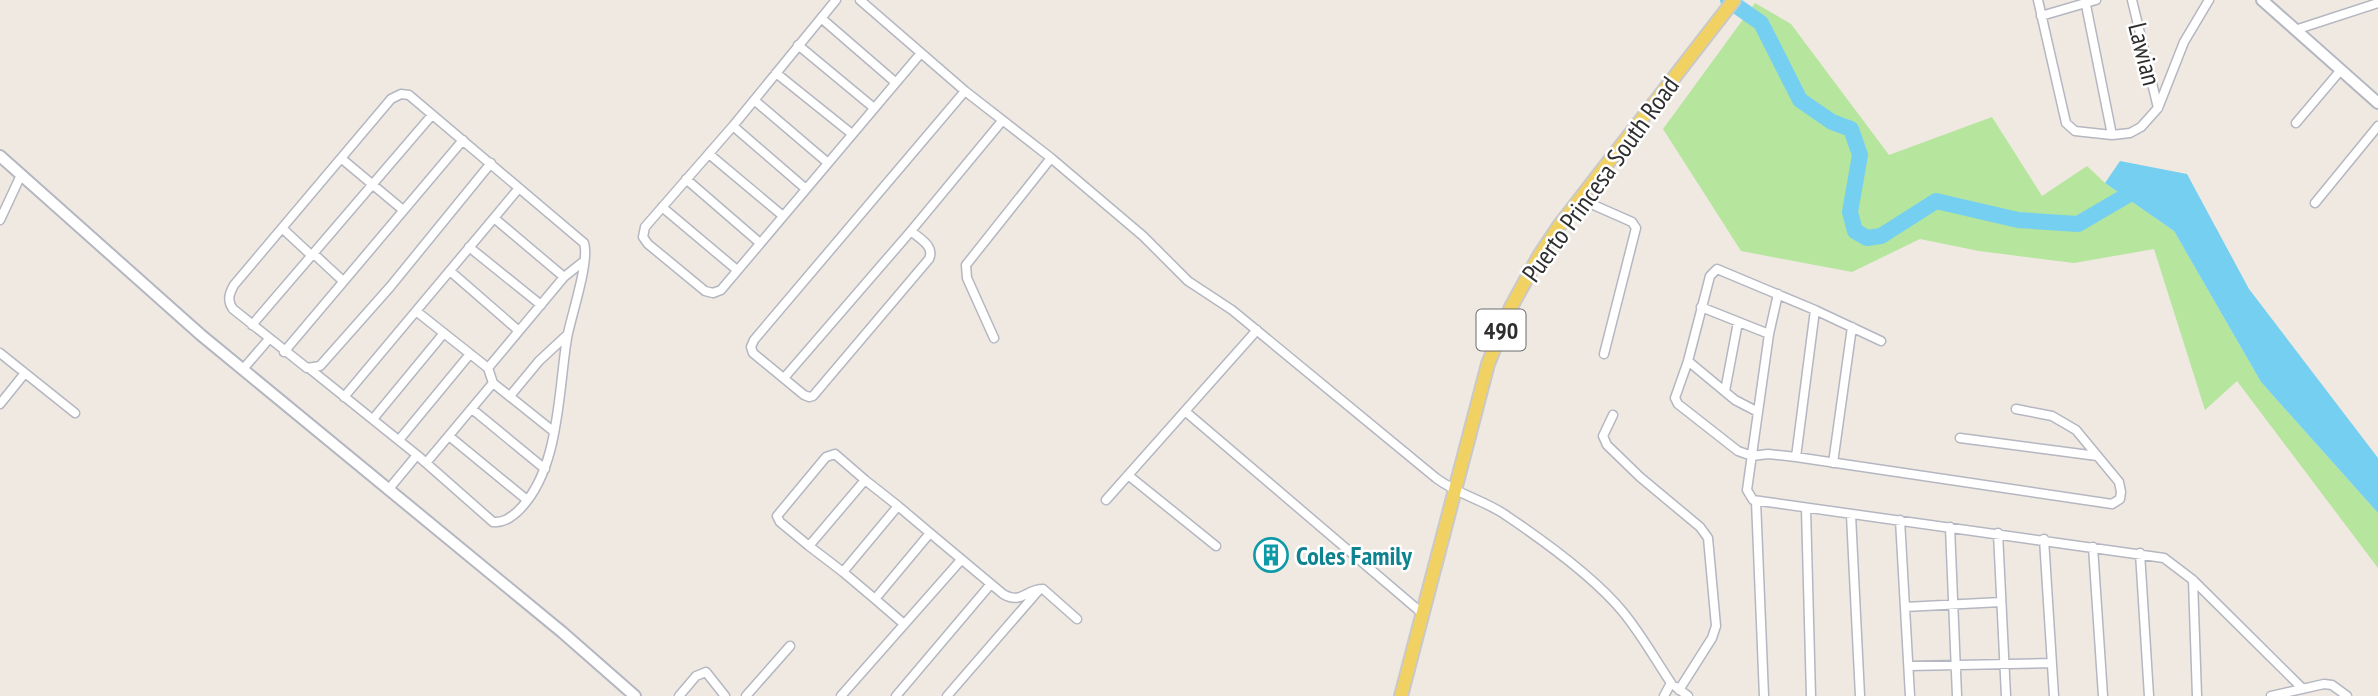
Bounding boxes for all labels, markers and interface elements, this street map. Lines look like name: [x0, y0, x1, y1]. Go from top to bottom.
street label: Lawian: [2121, 19, 2169, 89]
street label: Puerto Princesa South Road: [1514, 70, 1686, 288]
road number: 490: [1476, 310, 1526, 351]
building icon: Coles Family: [1252, 536, 1290, 574]
place label: Coles Family: [1296, 539, 1413, 572]

